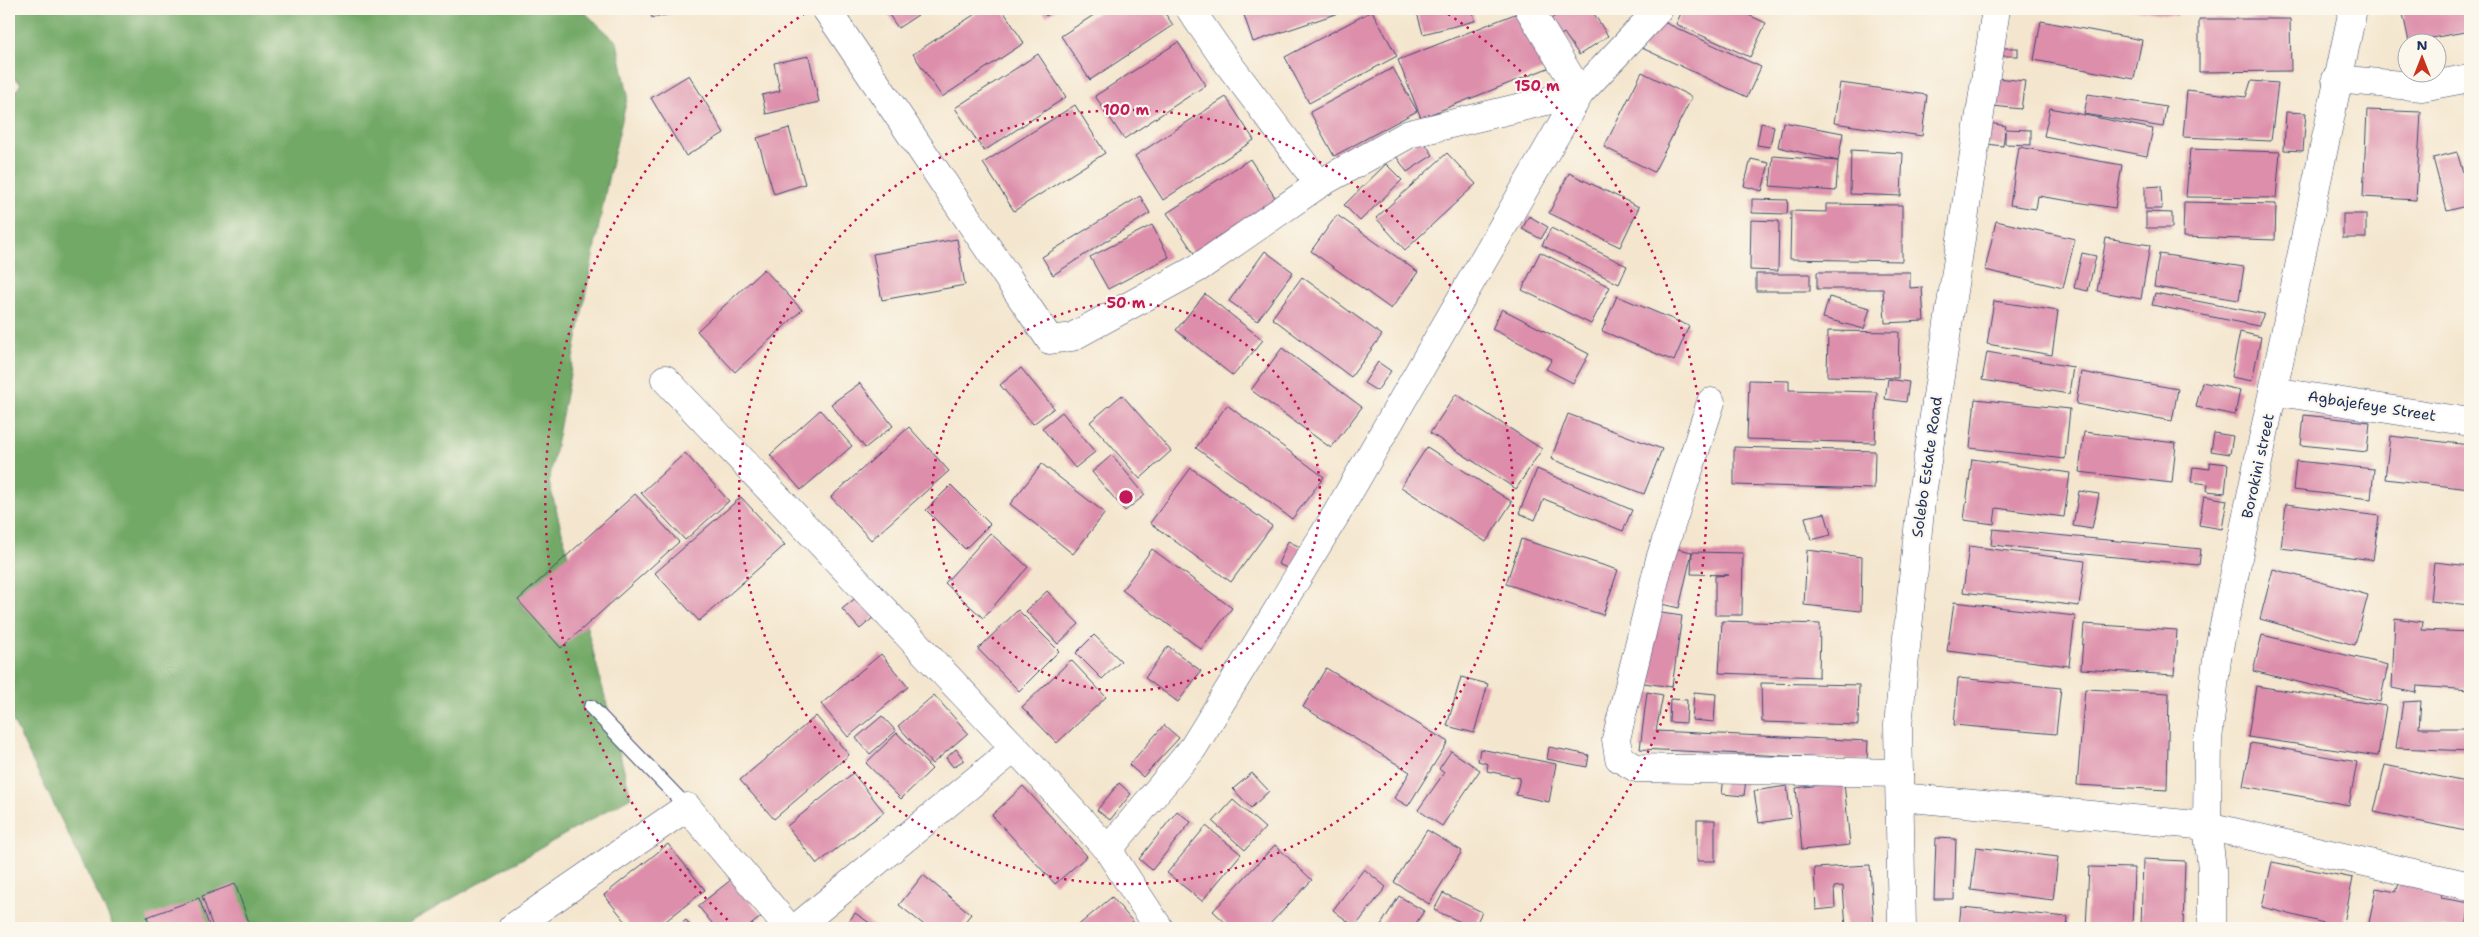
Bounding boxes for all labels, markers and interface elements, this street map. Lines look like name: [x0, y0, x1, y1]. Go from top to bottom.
north arrow: [2396, 32, 2446, 82]
text: N: [2416, 36, 2428, 54]
text: 150 m: [1514, 76, 1560, 96]
text: 100 m: [1103, 100, 1149, 120]
text: 50 m: [1107, 293, 1146, 313]
street label: Agbajefeye Street: [2306, 386, 2438, 426]
street label: Solebo Estate Road: [1907, 395, 1947, 539]
street label: Borokini street: [2237, 412, 2279, 520]
centre of rings: [1117, 488, 1135, 506]

